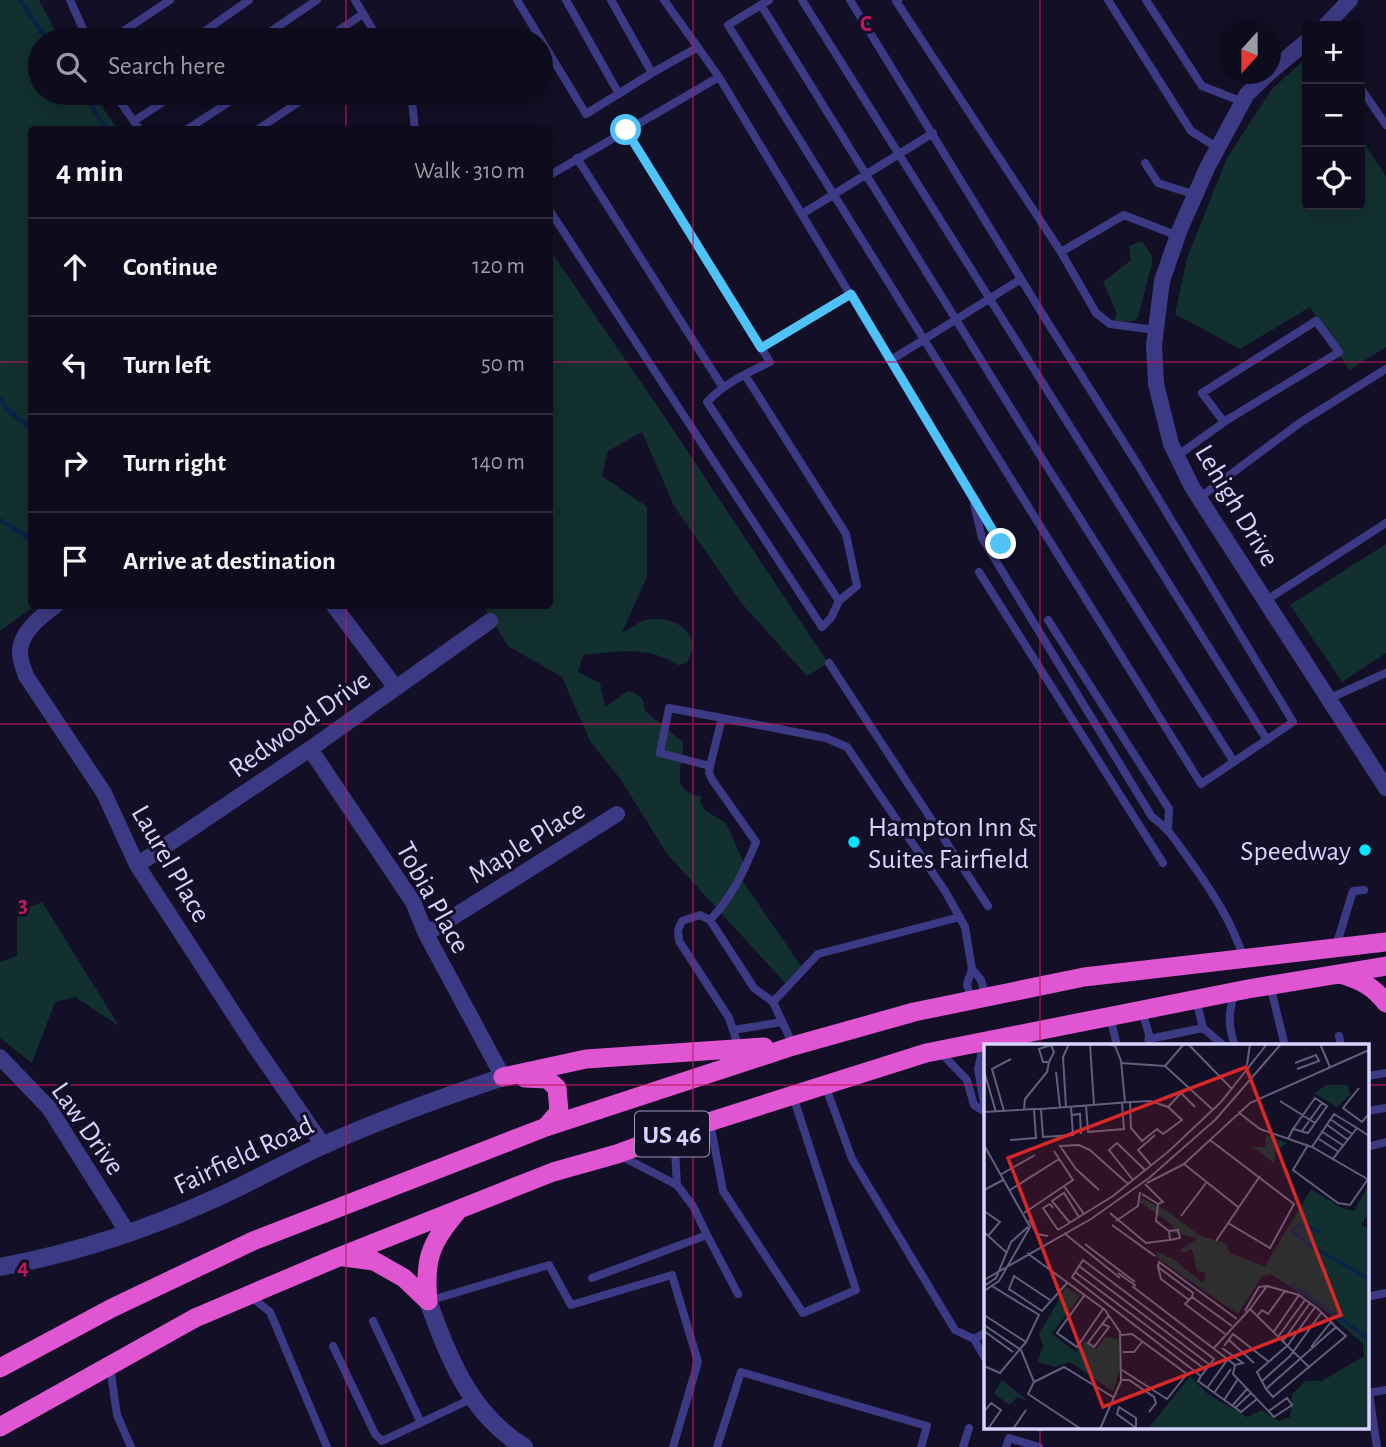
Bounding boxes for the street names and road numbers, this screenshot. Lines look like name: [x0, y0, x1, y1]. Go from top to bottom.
street label: Lehigh Drive: [1189, 440, 1283, 572]
street label: Redwood Drive: [224, 666, 376, 784]
street label: Maple Place: [464, 796, 590, 889]
street label: Laurel Place: [126, 801, 215, 927]
street label: Tobia Place: [390, 838, 474, 958]
street label: Law Drive: [46, 1078, 129, 1181]
street label: Fairfield Road: [170, 1111, 318, 1200]
road number: US 46: [635, 1112, 709, 1156]

